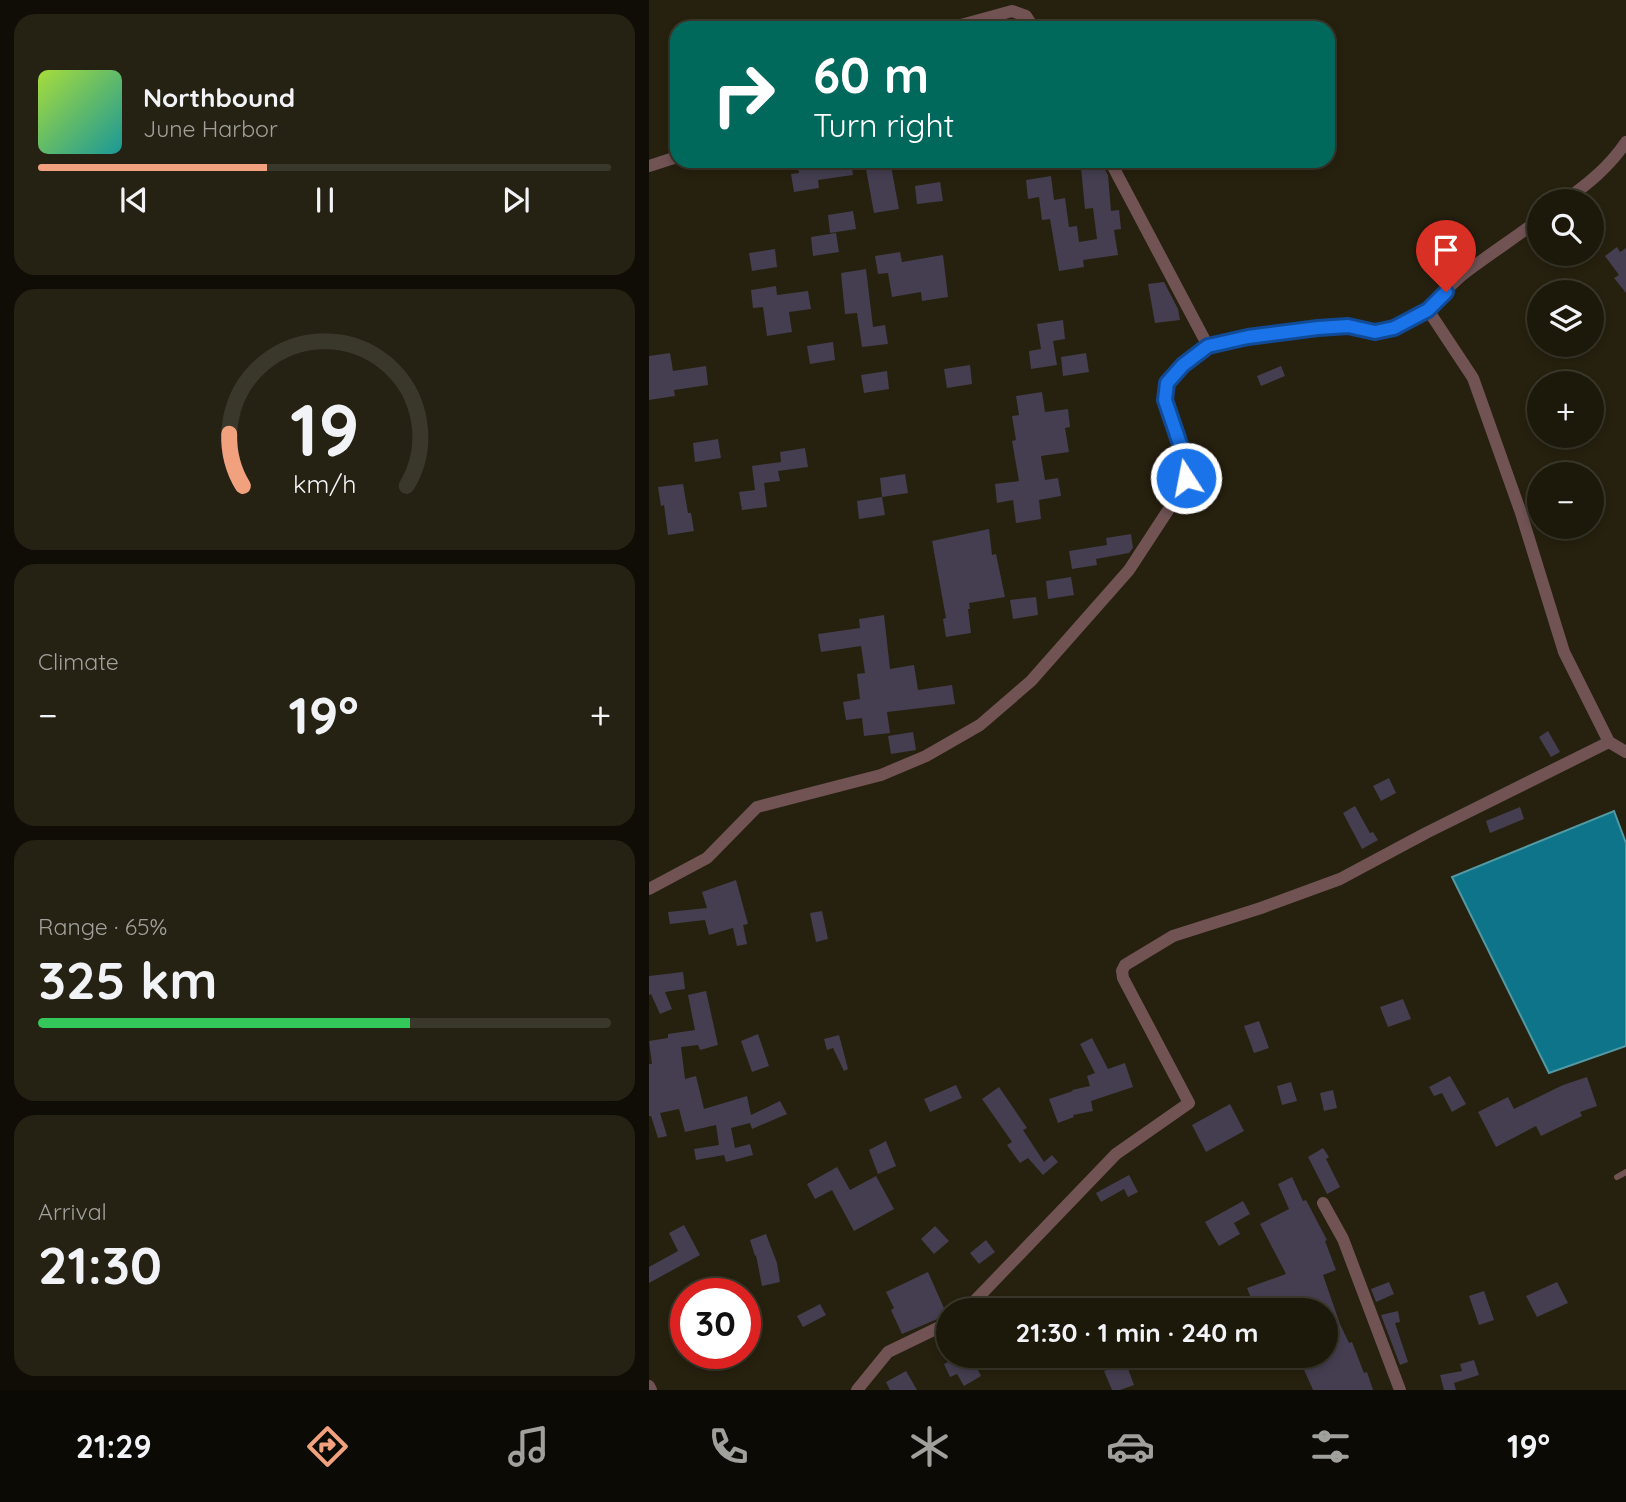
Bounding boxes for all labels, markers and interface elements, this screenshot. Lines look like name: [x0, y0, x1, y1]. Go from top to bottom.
text: 60 m: [813, 44, 929, 105]
icon: right: [698, 49, 789, 140]
text: Northbound: [143, 81, 295, 114]
text: Turn right: [813, 105, 954, 145]
text: June Harbor: [143, 114, 278, 143]
icon: previous: [115, 181, 153, 219]
icon: pause: [306, 181, 344, 219]
icon: next: [497, 181, 535, 219]
map controls: [1527, 189, 1604, 539]
button: search: [1527, 189, 1604, 266]
pin: [1416, 220, 1476, 292]
icon: arrive: [1427, 231, 1465, 269]
button: layers: [1527, 280, 1604, 357]
button: +: [1527, 371, 1604, 448]
text: 19: [290, 383, 359, 474]
position arrow: [1149, 441, 1223, 515]
button: −: [1527, 462, 1604, 539]
text: km/h: [293, 468, 356, 499]
text: Climate: [38, 647, 119, 676]
text: 19°: [289, 682, 359, 747]
text: −: [38, 691, 58, 739]
text: +: [590, 691, 611, 739]
text: Range · 65%: [38, 912, 167, 941]
text: 325 km: [38, 947, 218, 1012]
text: Arrival: [38, 1197, 107, 1226]
text: 21:30: [38, 1232, 162, 1297]
speed limit sign: 30: [670, 1278, 761, 1369]
text: 21:30 · 1 min · 240 m: [1016, 1316, 1258, 1349]
icon: directions: [303, 1422, 352, 1471]
icon: music: [504, 1422, 553, 1471]
icon: phone: [704, 1422, 753, 1471]
icon: climate: [905, 1422, 954, 1471]
icon: car: [1106, 1422, 1155, 1471]
icon: filters: [1306, 1422, 1355, 1471]
text: 21:29: [76, 1426, 152, 1466]
text: 19°: [1507, 1426, 1550, 1466]

